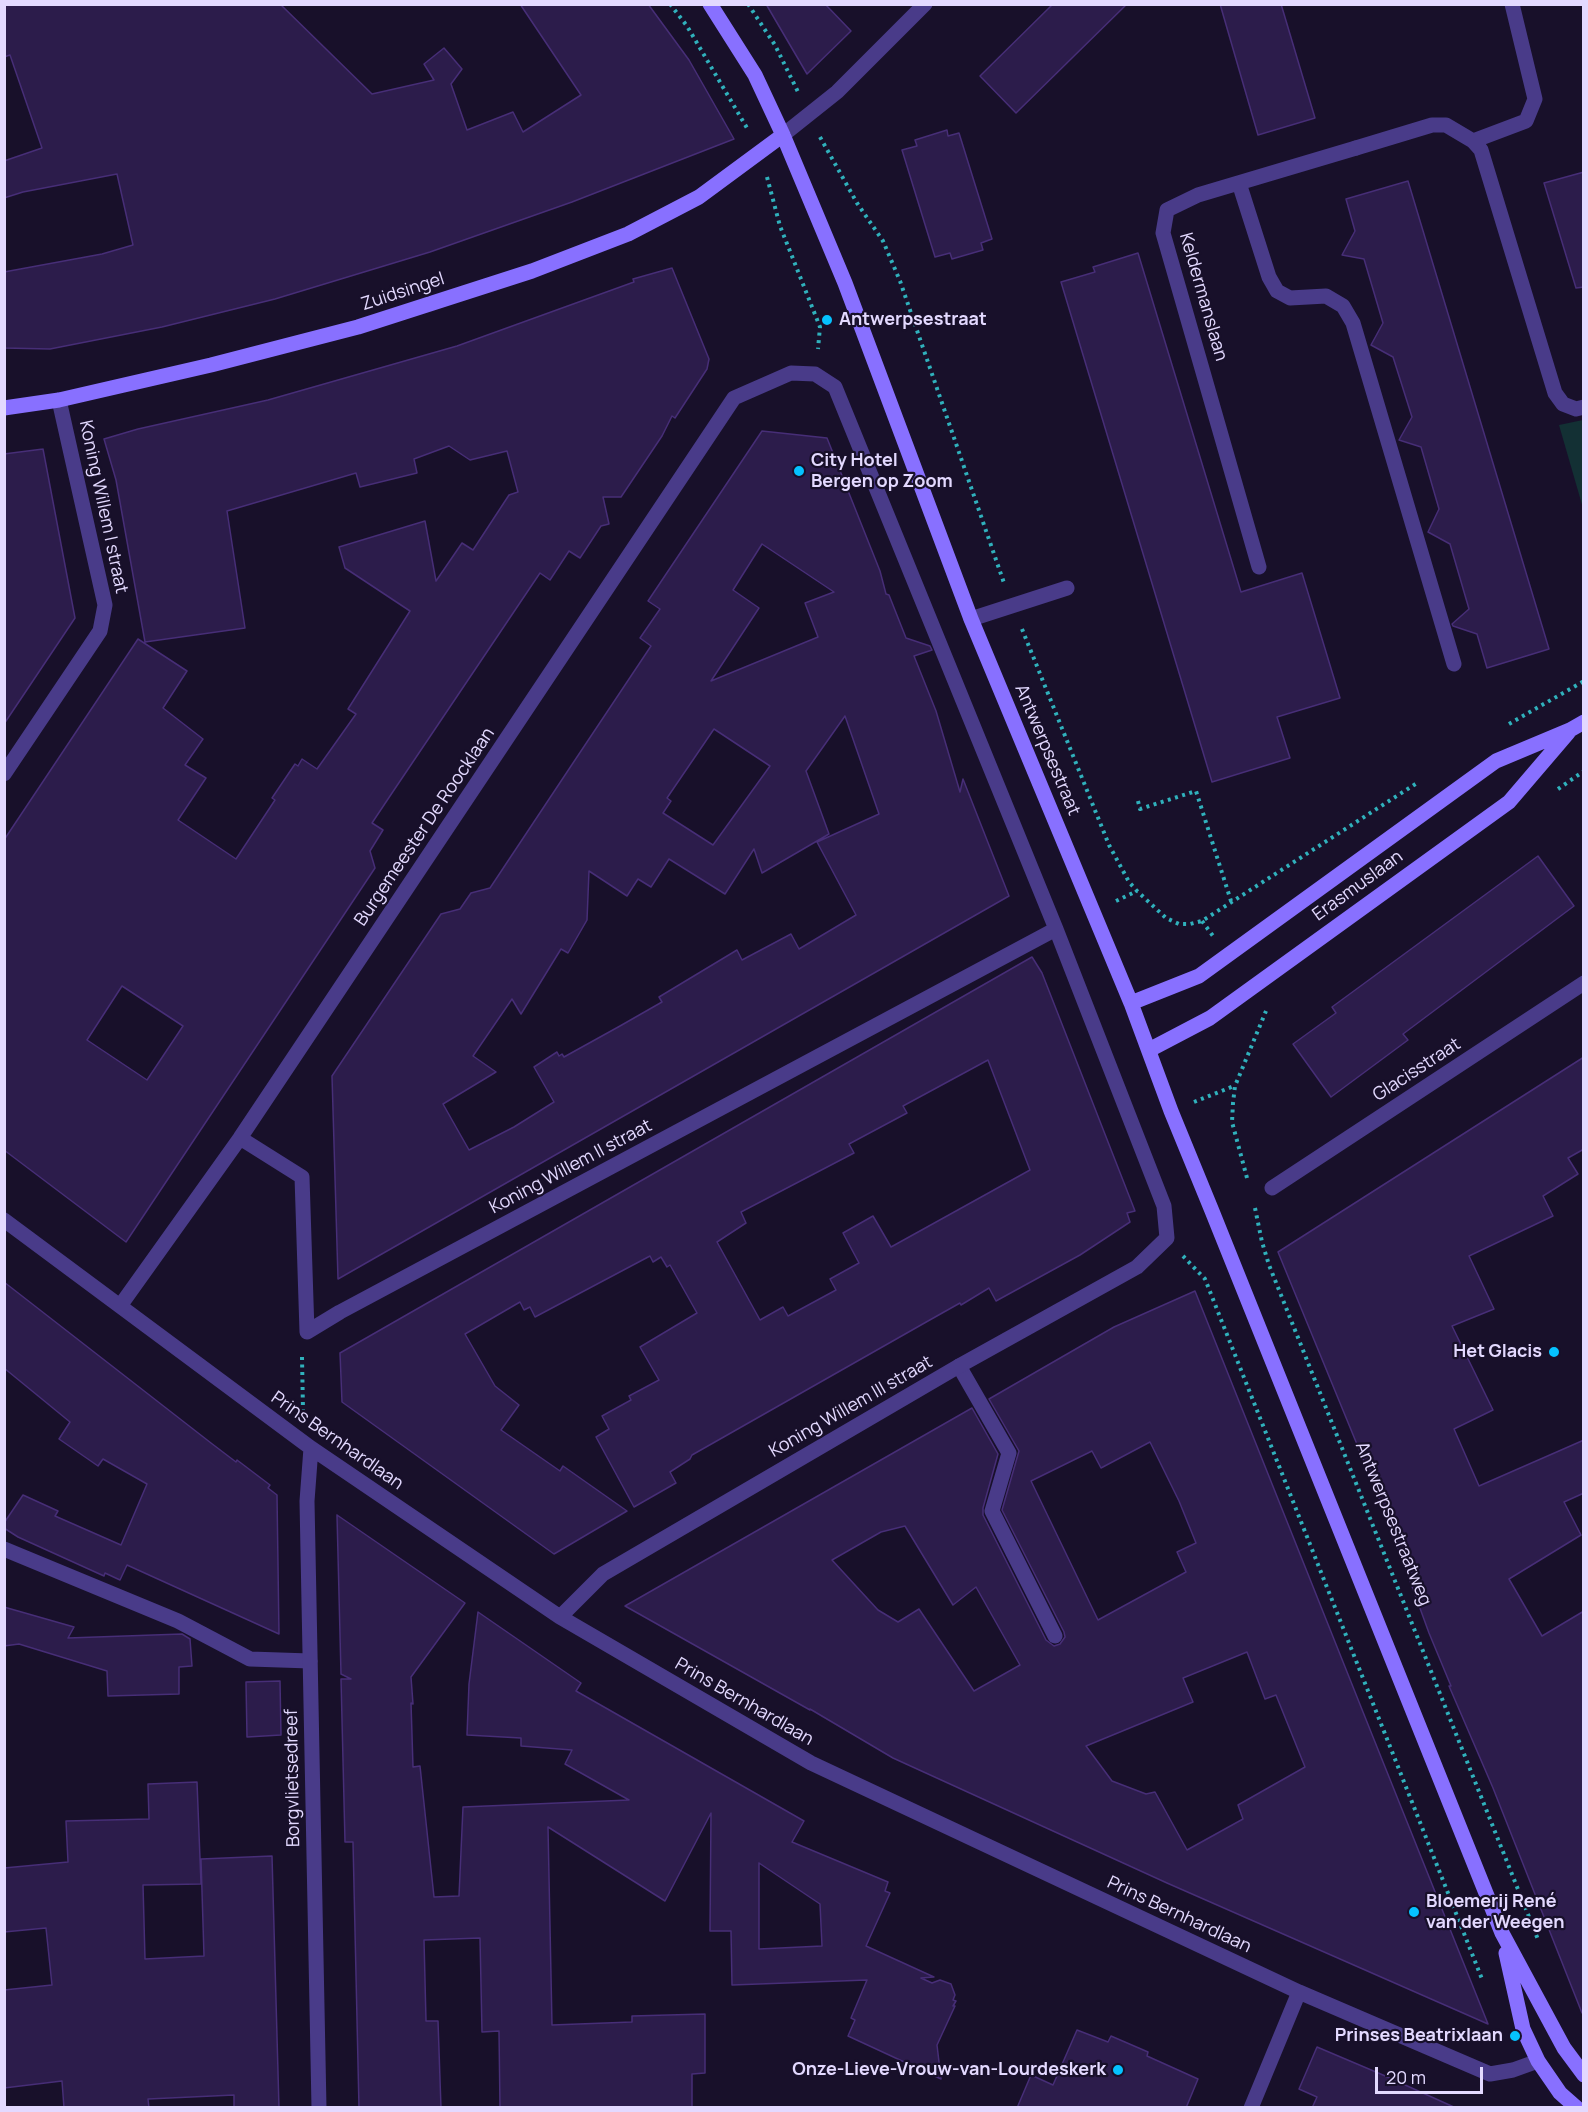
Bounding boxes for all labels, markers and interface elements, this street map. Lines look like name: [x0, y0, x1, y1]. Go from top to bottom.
street label: Keldermanslaan: [1174, 230, 1232, 364]
street label: Zuidsingel: [359, 268, 447, 316]
place label: Antwerpsestraat: [839, 309, 987, 331]
marker: Antwerpsestraat: [820, 313, 834, 327]
street label: Koning Willem I straat: [74, 418, 132, 596]
place label: City Hotel Bergen op Zoom: [811, 450, 953, 492]
marker: City Hotel Bergen op Zoom: [792, 464, 806, 478]
street label: Antwerpsestraat: [1010, 681, 1084, 819]
street label: Burgemeester De Roocklaan: [350, 724, 500, 930]
street label: Erasmuslaan: [1309, 846, 1407, 926]
street label: Glacisstraat: [1369, 1034, 1465, 1106]
street label: Koning Willem II straat: [486, 1115, 656, 1219]
place label: Het Glacis: [1453, 1341, 1542, 1363]
marker: Het Glacis: [1547, 1345, 1561, 1359]
street label: Koning Willem III straat: [766, 1351, 936, 1463]
street label: Prins Bernhardlaan: [267, 1387, 407, 1495]
street label: Antwerpsestraatweg: [1350, 1439, 1436, 1609]
street label: Prins Bernhardlaan: [671, 1653, 817, 1751]
street label: Borgvlietsedreef: [281, 1709, 305, 1847]
street label: Prins Bernhardlaan: [1103, 1872, 1255, 1958]
place label: Bloemerij René van der Weegen: [1426, 1891, 1564, 1934]
marker: Bloemerij René van der Weegen: [1407, 1905, 1421, 1919]
place label: Prinses Beatrixlaan: [1335, 2025, 1503, 2047]
marker: Prinses Beatrixlaan: [1508, 2029, 1522, 2043]
scale bar: [1378, 2055, 1486, 2093]
place label: Onze-Lieve-Vrouw-van-Lourdeskerk: [792, 2059, 1106, 2081]
marker: Onze-Lieve-Vrouw-van-Lourdeskerk: [1111, 2063, 1125, 2077]
text: 20 m: [1386, 2065, 1426, 2089]

